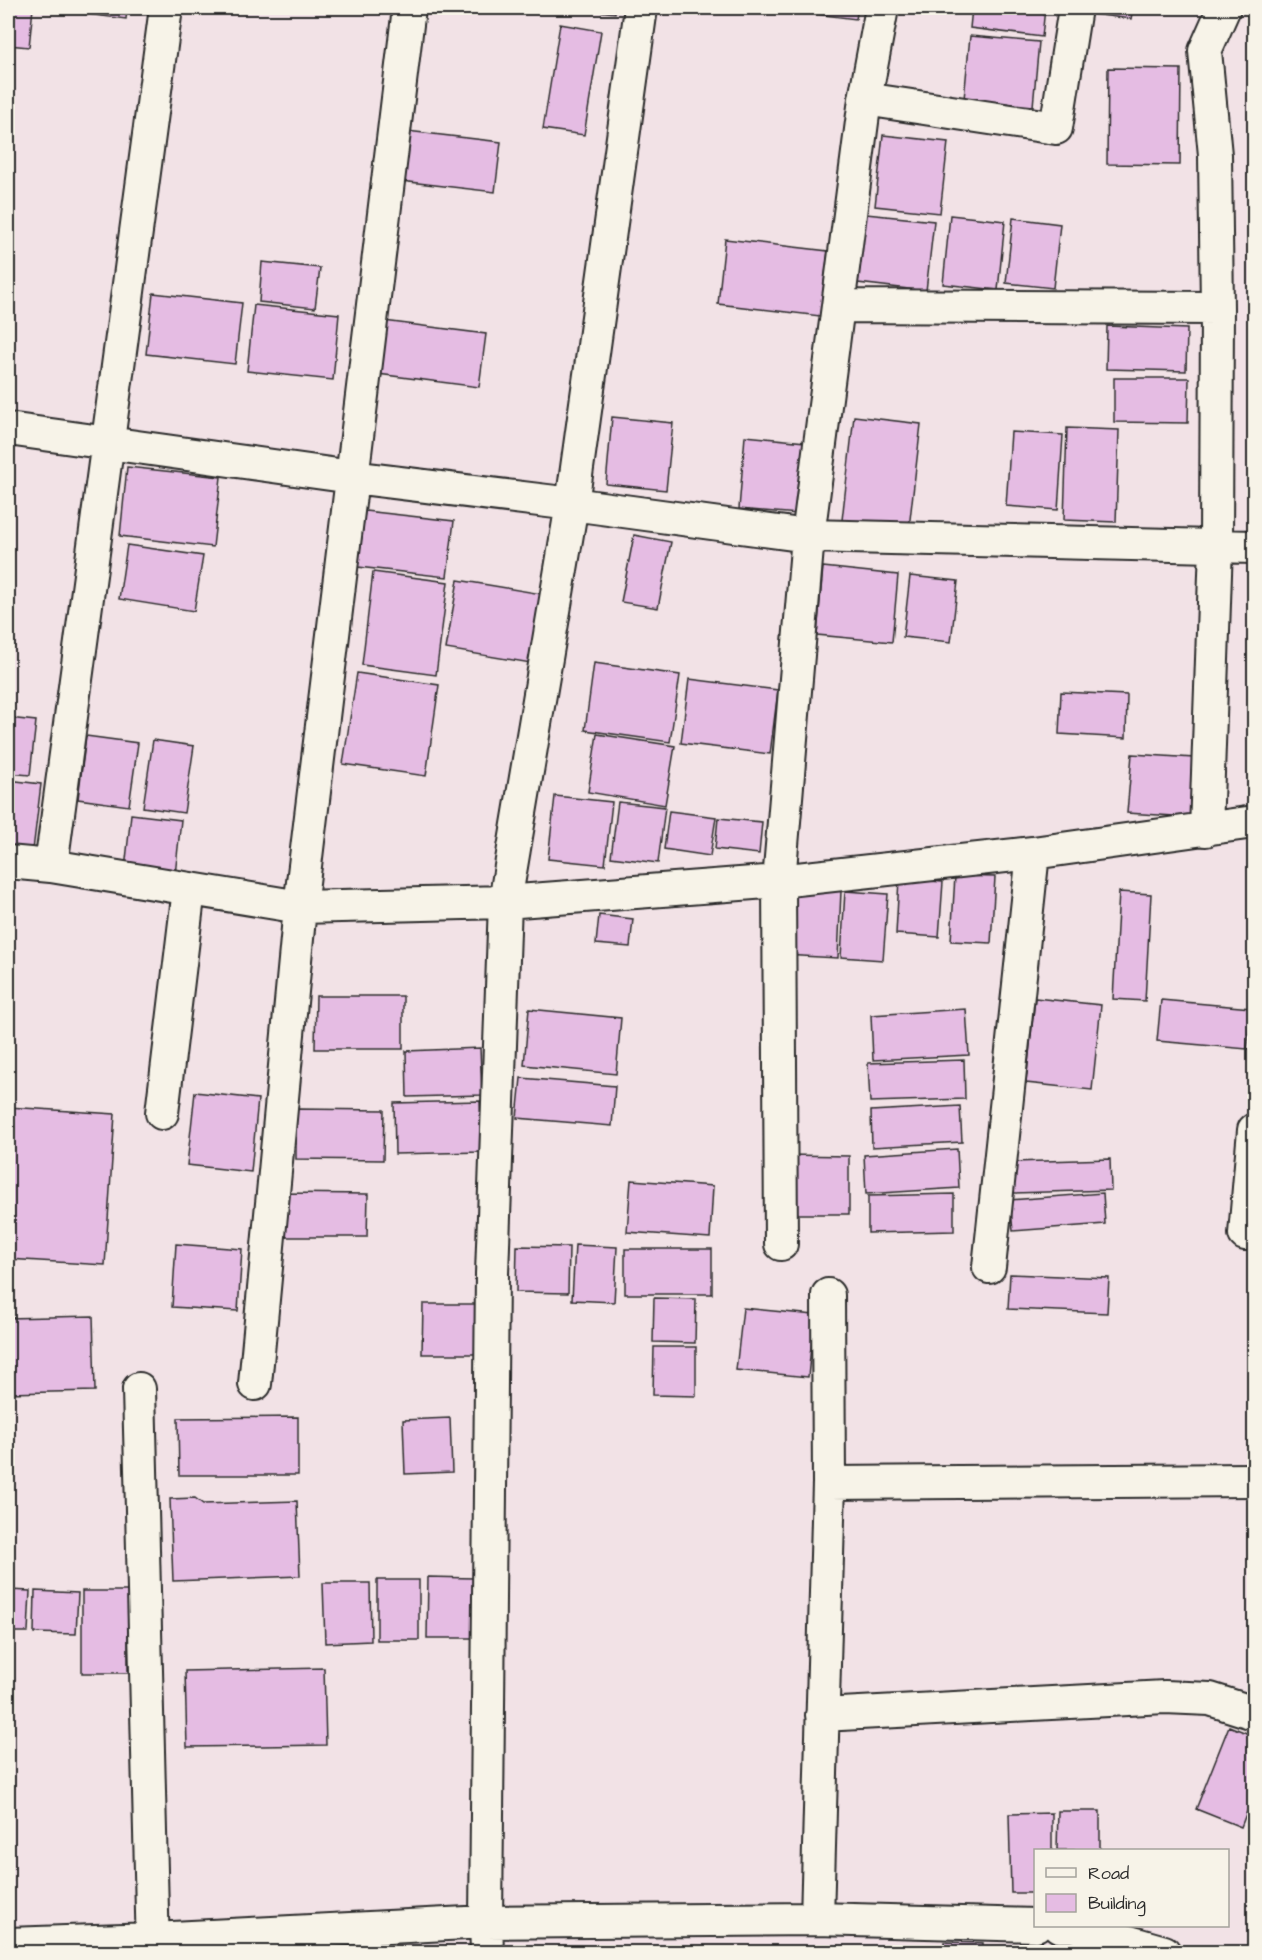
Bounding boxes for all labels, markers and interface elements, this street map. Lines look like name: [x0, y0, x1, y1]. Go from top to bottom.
legend: [1034, 1849, 1229, 1927]
text: Road: [1088, 1861, 1129, 1886]
text: Building: [1088, 1891, 1146, 1917]

